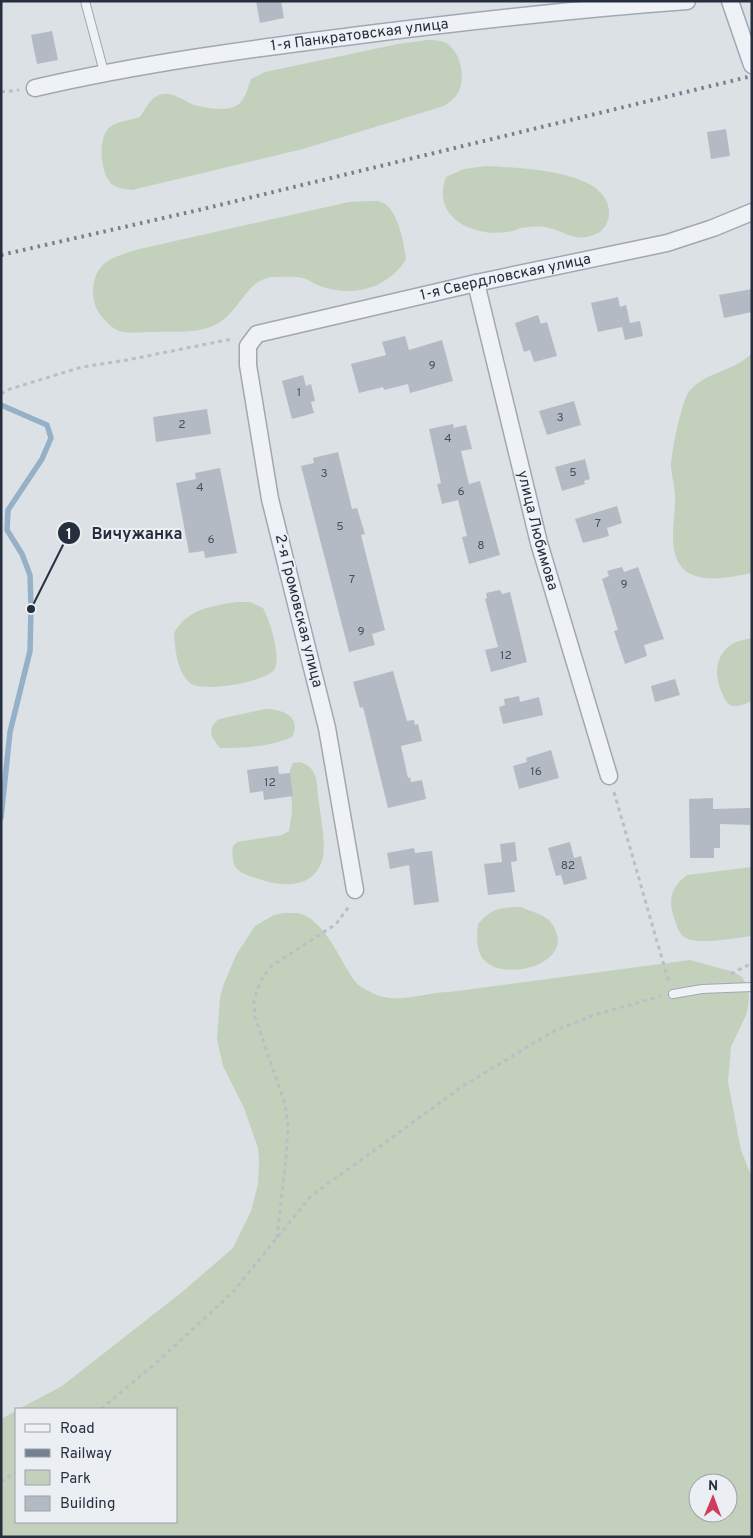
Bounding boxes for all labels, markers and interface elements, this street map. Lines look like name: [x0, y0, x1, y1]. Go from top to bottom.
street label: 1-я Панкратовская улица: [270, 15, 450, 56]
street label: 1-я Свердловская улица: [418, 250, 593, 305]
house number: 9: [428, 358, 436, 374]
house number: 1: [297, 385, 301, 401]
house number: 3: [556, 410, 564, 426]
house number: 2: [178, 417, 186, 433]
house number: 4: [444, 431, 452, 447]
house number: 5: [569, 465, 577, 481]
house number: 3: [320, 466, 328, 482]
street label: улица Любимова: [512, 469, 562, 593]
house number: 4: [196, 480, 204, 496]
house number: 6: [457, 484, 465, 500]
house number: 7: [595, 516, 601, 532]
callout: Вичужанка: [57, 518, 193, 549]
house number: 5: [336, 519, 344, 535]
text: Вичужанка: [92, 525, 182, 545]
text: 1: [66, 526, 72, 545]
house number: 6: [207, 532, 215, 548]
street label: 2-я Громовская улица: [270, 532, 326, 690]
house number: 8: [477, 538, 485, 554]
house number: 7: [349, 572, 355, 588]
house number: 9: [620, 577, 628, 593]
house number: 9: [357, 624, 365, 640]
house number: 12: [500, 648, 512, 664]
house number: 16: [530, 764, 542, 780]
house number: 12: [264, 775, 276, 791]
house number: 82: [561, 858, 575, 874]
legend: [15, 1408, 178, 1523]
text: Road: [60, 1420, 95, 1439]
text: Railway: [60, 1445, 112, 1464]
text: Park: [60, 1470, 91, 1489]
north arrow: [688, 1473, 738, 1523]
text: N: [708, 1478, 718, 1495]
text: Building: [60, 1495, 115, 1514]

